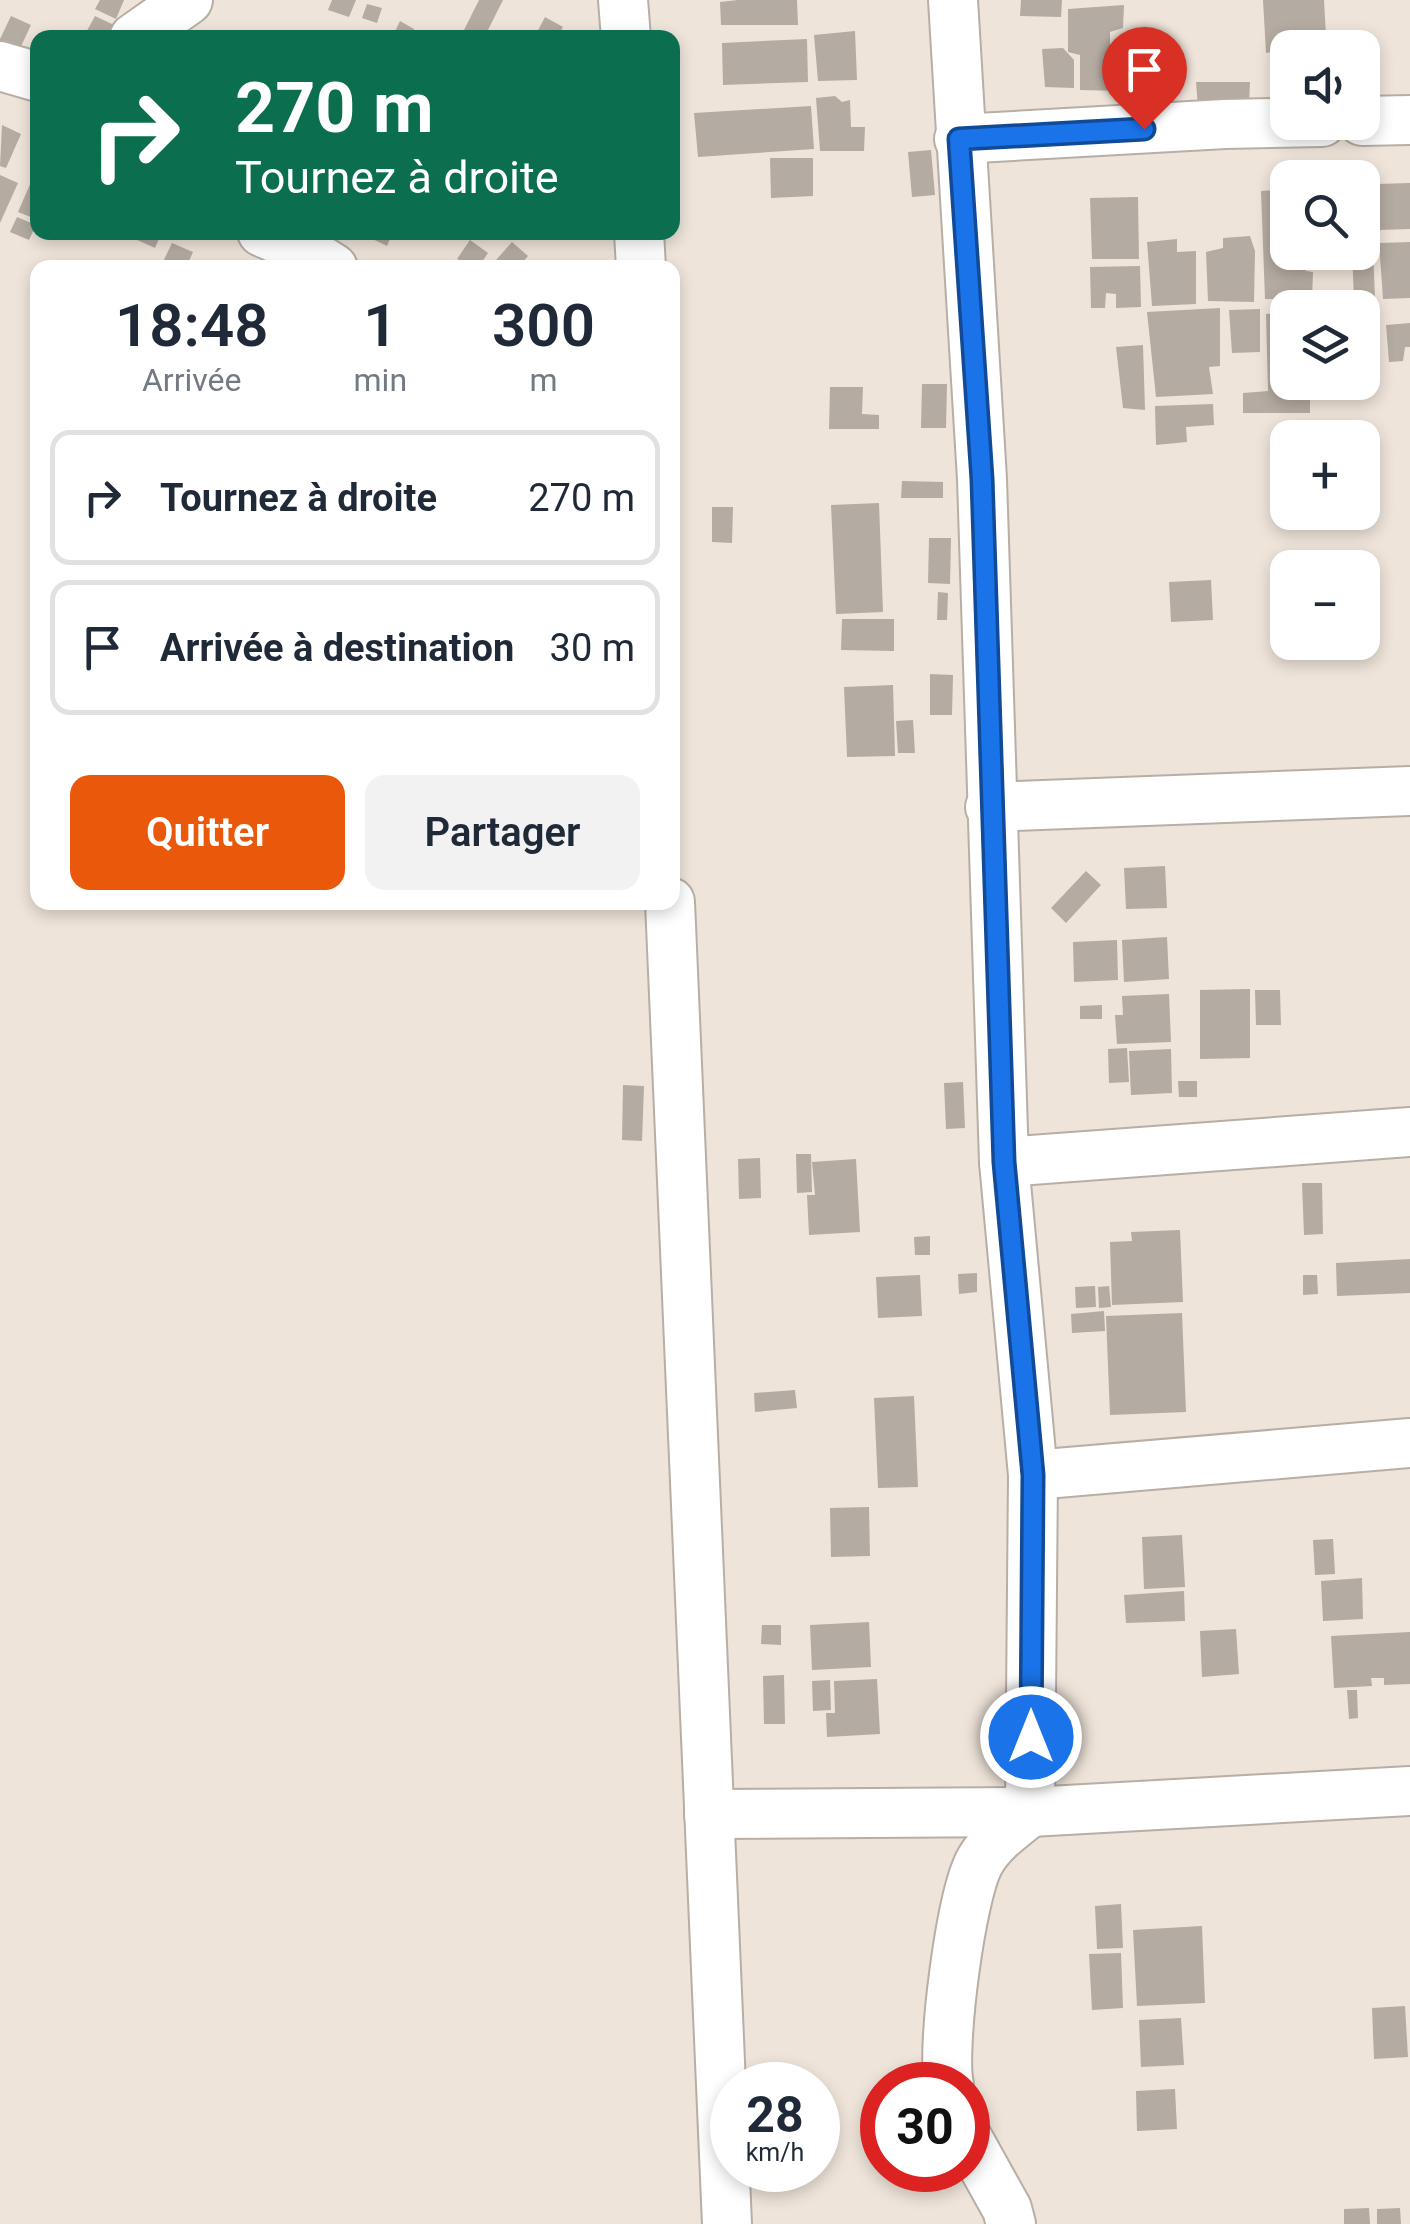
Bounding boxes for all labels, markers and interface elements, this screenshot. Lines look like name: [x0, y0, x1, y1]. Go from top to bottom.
pin: [1102, 27, 1187, 130]
map controls: [1270, 30, 1380, 660]
button: sound: [1270, 30, 1380, 140]
icon: arrive: [1117, 42, 1172, 97]
text: 270 m: [235, 67, 434, 149]
icon: right: [70, 70, 200, 200]
text: Tournez à droite: [235, 151, 559, 204]
button: search: [1270, 160, 1380, 270]
text: 18:48: [115, 290, 269, 361]
text: 1: [363, 290, 397, 361]
text: 300: [492, 290, 595, 361]
button: layers: [1270, 290, 1380, 400]
text: Arrivée: [142, 361, 242, 399]
text: min: [354, 361, 407, 399]
text: m: [529, 361, 558, 399]
button: +: [1270, 420, 1380, 530]
icon: right: [75, 470, 130, 525]
text: Tournez à droite: [160, 476, 437, 520]
text: 270 m: [528, 476, 635, 520]
button: −: [1270, 550, 1380, 660]
icon: arrive: [75, 620, 130, 675]
text: Arrivée à destination: [160, 626, 514, 670]
text: 30 m: [550, 626, 635, 670]
button: Quitter: [70, 775, 345, 890]
button: Partager: [365, 775, 640, 890]
position arrow: [979, 1685, 1083, 1789]
speed limit sign: 30: [860, 2062, 990, 2192]
text: 28: [746, 2086, 804, 2144]
text: km/h: [746, 2138, 804, 2167]

